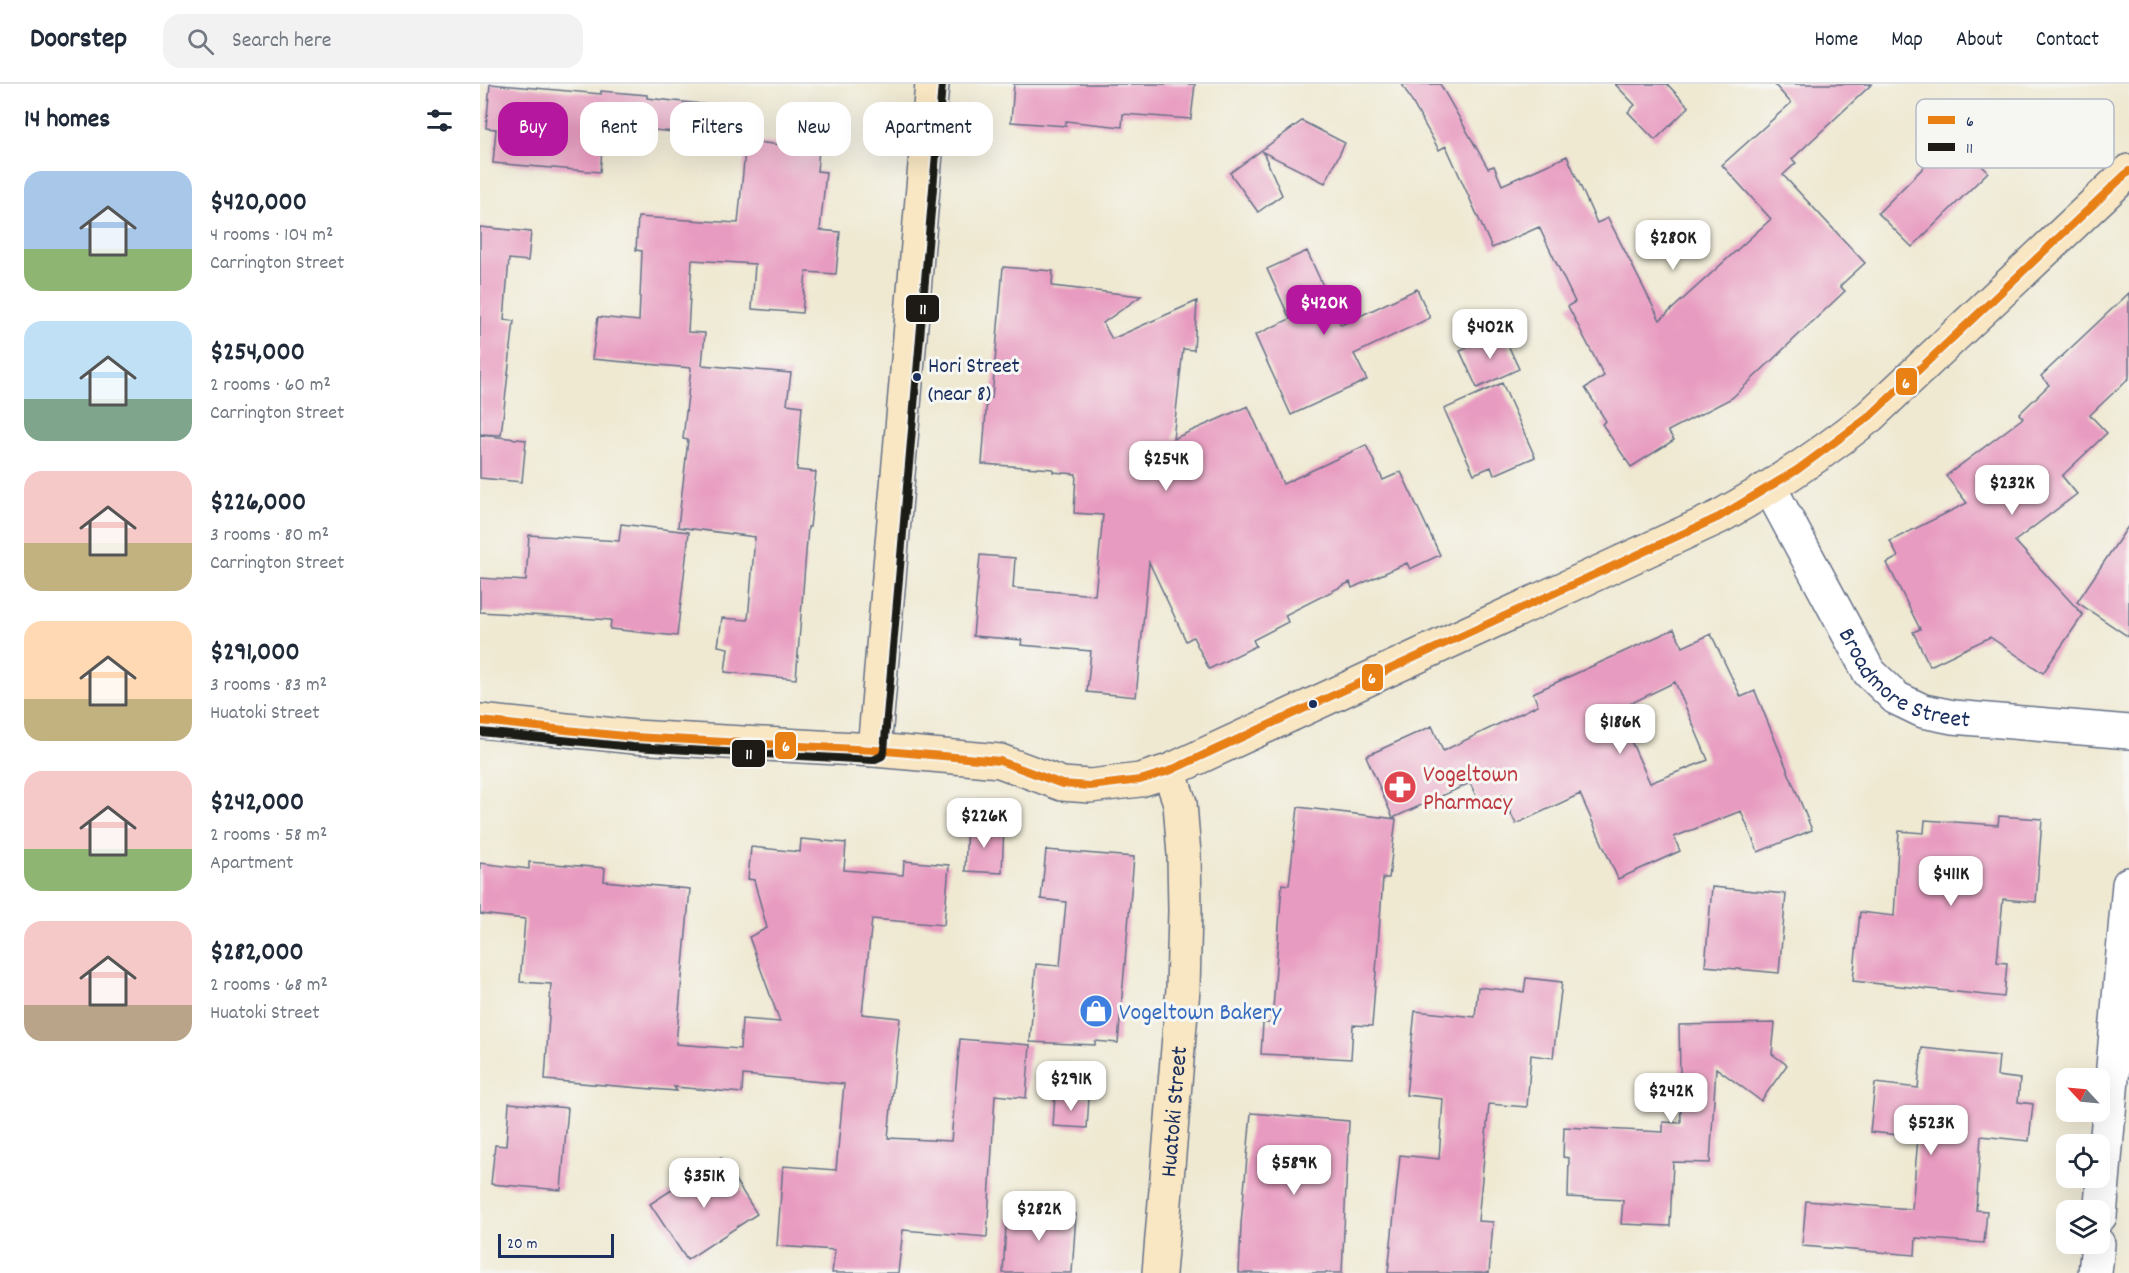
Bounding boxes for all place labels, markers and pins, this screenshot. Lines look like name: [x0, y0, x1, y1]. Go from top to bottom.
pin: $280K: [1631, 220, 1715, 271]
pin: $420K: [1282, 285, 1366, 336]
pin: $402K: [1448, 309, 1532, 360]
place label: Hori Street (near 8): [928, 352, 1020, 411]
marker: Hori Street (near 8): [911, 371, 923, 383]
pin: $254K: [1124, 441, 1208, 492]
pin: $232K: [1970, 465, 2054, 516]
unlabelled marker: [1307, 698, 1319, 710]
pin: $186K: [1578, 704, 1662, 755]
place label: Vogeltown Pharmacy: [1423, 759, 1518, 821]
pharmacy icon: Vogeltown Pharmacy: [1382, 769, 1418, 805]
pin: $226K: [942, 798, 1026, 849]
pin: $411K: [1909, 856, 1993, 907]
shop icon: Vogeltown Bakery: [1078, 993, 1114, 1029]
place label: Vogeltown Bakery: [1119, 997, 1283, 1031]
pin: $291K: [1029, 1061, 1113, 1112]
pin: $242K: [1629, 1073, 1713, 1124]
pin: $523K: [1889, 1105, 1973, 1156]
pin: $589K: [1252, 1145, 1336, 1196]
pin: $351K: [662, 1158, 746, 1209]
pin: $282K: [997, 1191, 1081, 1242]

